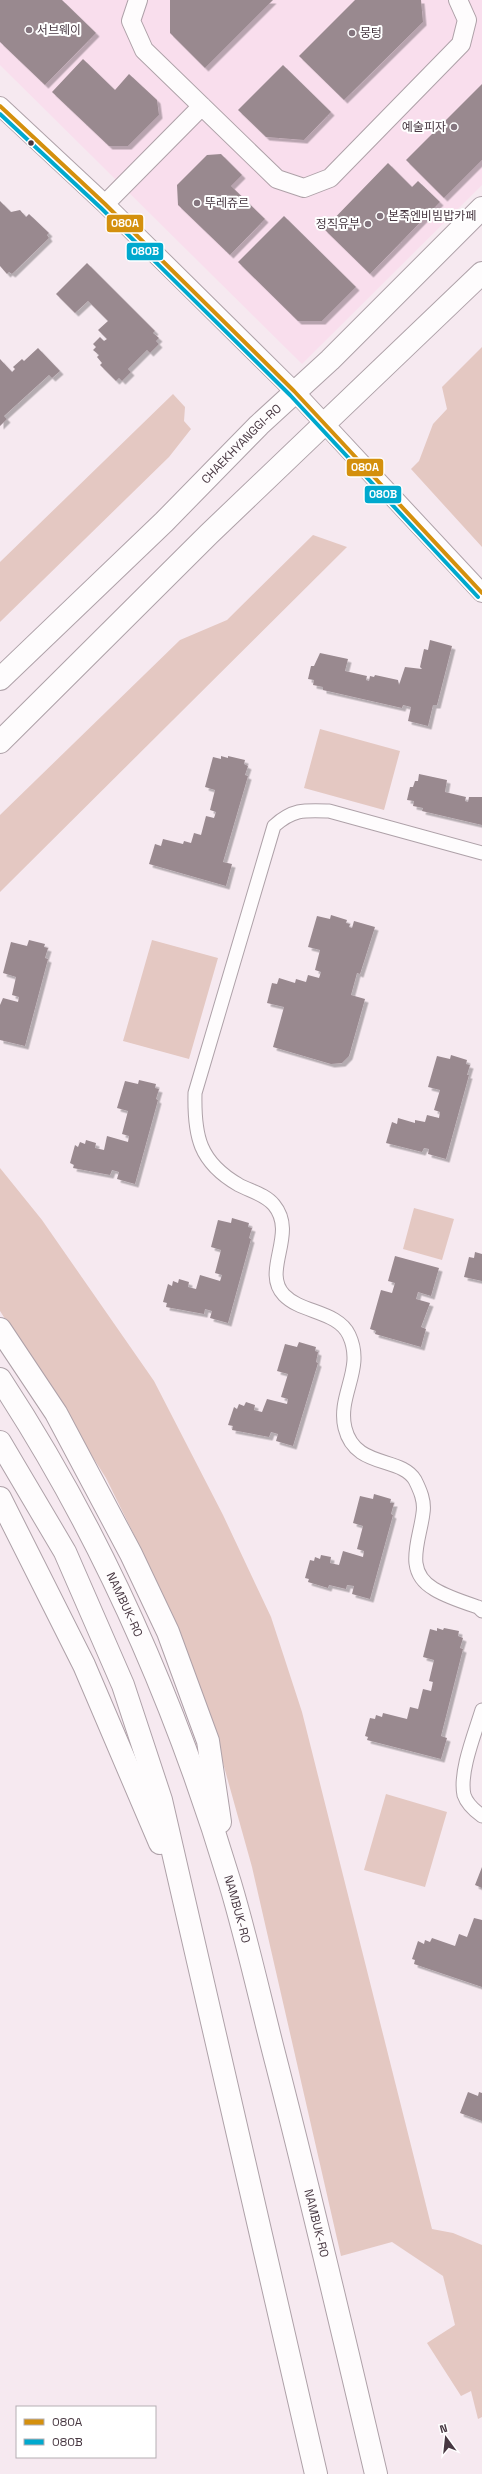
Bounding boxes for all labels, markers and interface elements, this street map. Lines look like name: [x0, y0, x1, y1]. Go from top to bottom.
place label: 서브웨이: [37, 22, 81, 38]
marker: 서브웨이: [24, 25, 34, 35]
place label: 뭉텅: [360, 25, 382, 41]
marker: 뭉텅: [347, 28, 357, 38]
place label: 예술피자: [402, 119, 446, 135]
marker: 예술피자: [449, 122, 459, 132]
unlabelled marker: [26, 138, 36, 148]
place label: 뚜레쥬르: [205, 195, 249, 211]
marker: 뚜레쥬르: [192, 198, 202, 208]
place label: 본죽엔비빔밥카페: [388, 208, 476, 224]
marker: 본죽엔비빔밥카페: [375, 211, 385, 221]
line badge: 080A: [106, 214, 144, 233]
text: 080A: [111, 216, 139, 230]
place label: 정직유부: [316, 216, 360, 232]
marker: 정직유부: [363, 219, 373, 229]
line badge: 080B: [126, 242, 164, 261]
text: 080B: [131, 244, 159, 258]
street label: CHAEKHYANGGI-RO: [198, 400, 285, 487]
line badge: 080A: [346, 458, 384, 477]
text: 080A: [351, 460, 379, 474]
line badge: 080B: [364, 485, 402, 504]
text: 080B: [369, 487, 397, 501]
street label: NAMBUK-RO: [103, 1570, 147, 1640]
street label: NAMBUK-RO: [220, 1873, 254, 1945]
street label: NAMBUK-RO: [300, 2187, 333, 2259]
legend: [16, 2406, 156, 2458]
text: 080A: [52, 2414, 83, 2430]
north arrow: [426, 2418, 466, 2458]
text: N: [438, 2421, 449, 2436]
text: 080B: [52, 2434, 83, 2450]

